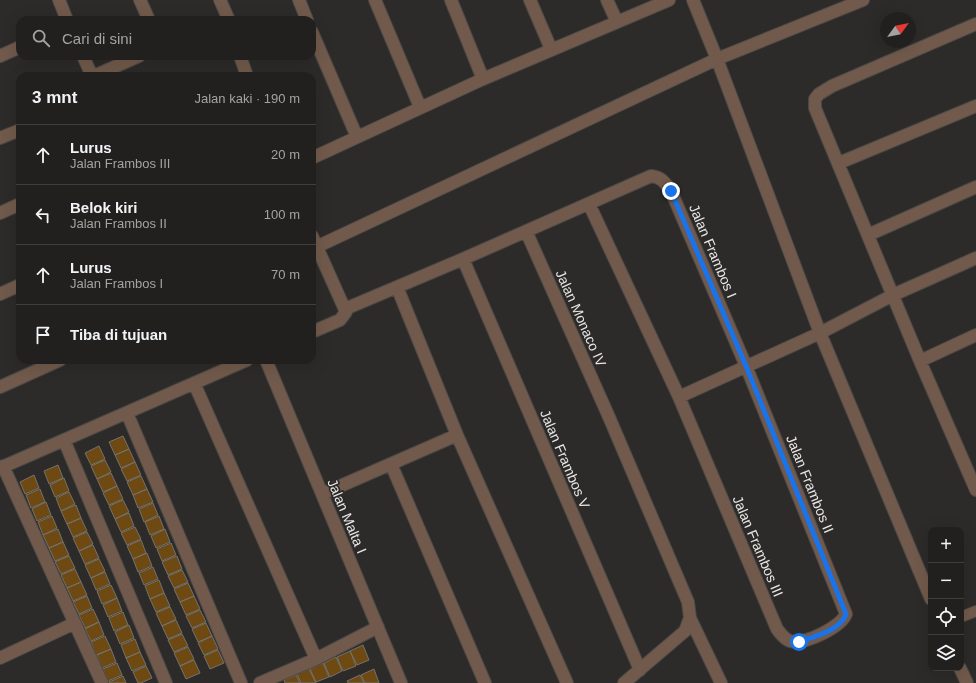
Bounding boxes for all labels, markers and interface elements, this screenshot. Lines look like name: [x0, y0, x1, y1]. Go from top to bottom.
north arrow: [880, 12, 916, 48]
search box: [16, 16, 316, 60]
icon: search: [30, 27, 52, 49]
text: Cari di sini: [62, 30, 132, 47]
text: 3 mnt: [32, 88, 77, 107]
text: Jalan kaki · 190 m: [195, 91, 300, 106]
text: Lurus: [70, 139, 112, 156]
icon: ahead: [32, 144, 54, 166]
text: 20 m: [271, 147, 300, 162]
text: Jalan Frambos III: [70, 156, 170, 171]
route end: [662, 182, 680, 200]
text: Belok kiri: [70, 199, 138, 216]
street label: Jalan Frambos I: [686, 202, 740, 300]
icon: left: [32, 204, 54, 226]
text: 100 m: [264, 207, 300, 222]
text: Jalan Frambos II: [70, 216, 167, 231]
text: Lurus: [70, 259, 112, 276]
icon: ahead: [32, 264, 54, 286]
text: 70 m: [271, 267, 300, 282]
street label: Jalan Monaco IV: [552, 267, 610, 369]
text: Jalan Frambos I: [70, 276, 163, 291]
icon: arrive: [32, 324, 54, 346]
text: Tiba di tujuan: [70, 326, 167, 343]
street label: Jalan Frambos V: [537, 407, 593, 511]
street label: Jalan Frambos II: [783, 433, 837, 535]
street label: Jalan Malta I: [324, 476, 370, 556]
street label: Jalan Frambos III: [730, 493, 786, 599]
map controls: [928, 527, 964, 671]
button: +: [928, 527, 964, 563]
button: −: [928, 563, 964, 599]
button: locate: [928, 599, 964, 635]
route start: [790, 633, 808, 651]
button: layers: [928, 635, 964, 671]

